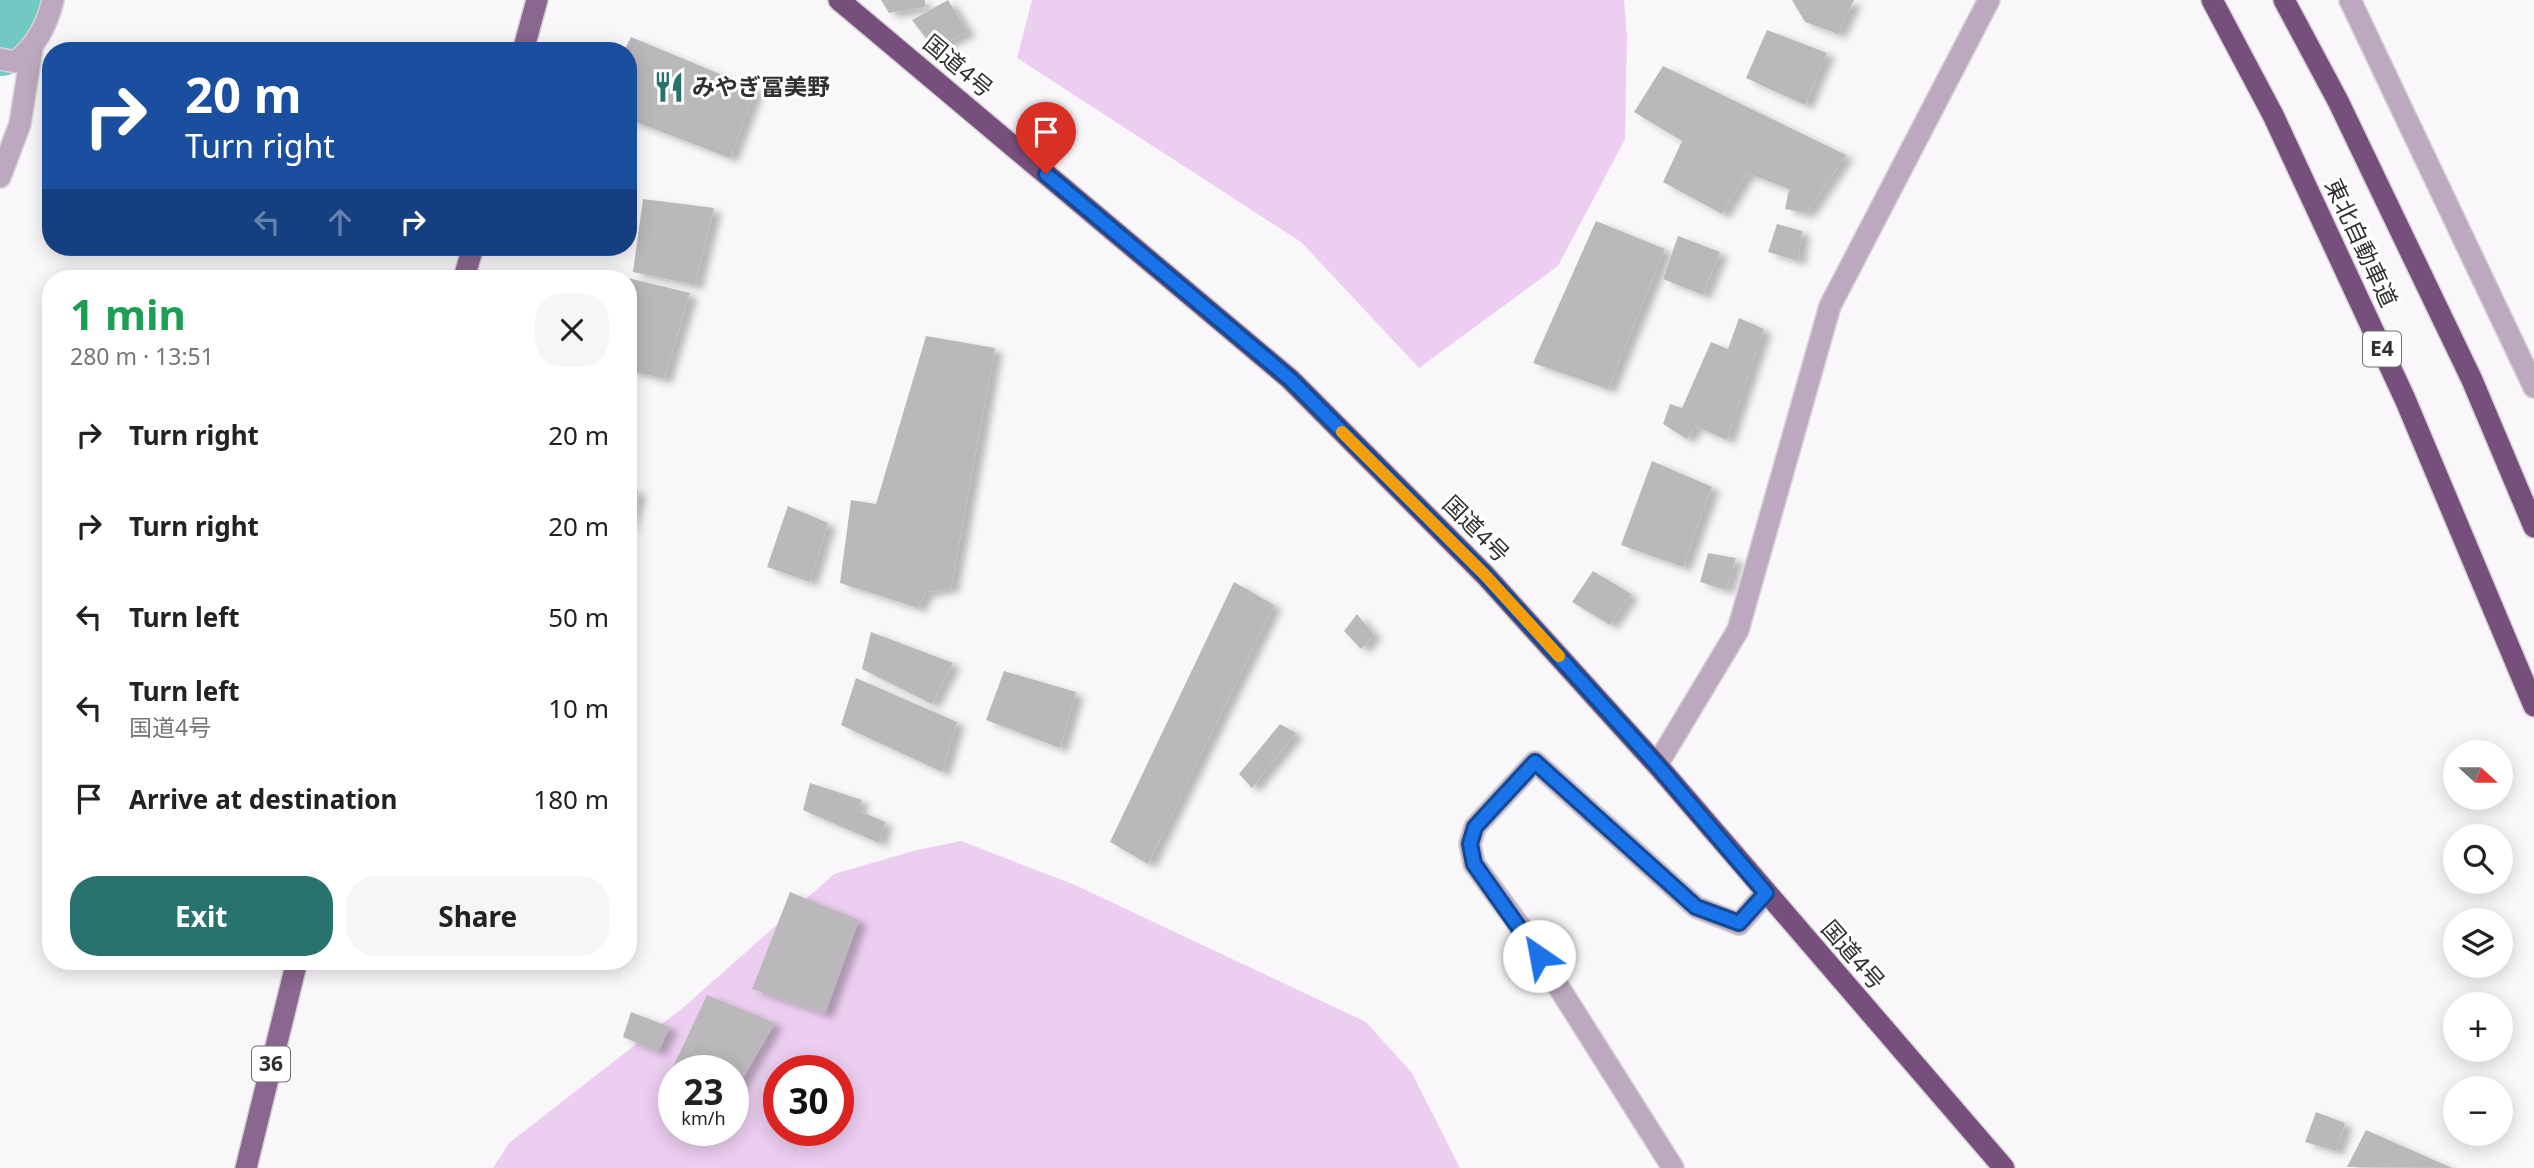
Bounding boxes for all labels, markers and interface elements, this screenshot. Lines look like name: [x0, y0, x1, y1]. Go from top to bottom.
street label: 国道4号: [917, 27, 1000, 104]
text: 20 m: [185, 61, 302, 127]
icon: right: [70, 70, 161, 161]
restaurant icon: みやぎ冨美野: [652, 70, 686, 104]
place label: みやぎ冨美野: [692, 70, 830, 102]
pin: [1016, 102, 1076, 174]
icon: arrive: [1027, 113, 1065, 151]
text: Turn right: [185, 124, 335, 167]
street label: 東北自動車道: [2318, 173, 2406, 312]
icon: left: [248, 203, 286, 241]
icon: ahead: [321, 203, 359, 241]
icon: right: [394, 203, 432, 241]
text: 1 min: [70, 285, 186, 342]
button: close: [535, 293, 609, 367]
road number: E4: [2363, 332, 2401, 366]
text: 280 m · 13:51: [70, 340, 214, 372]
icon: right: [70, 416, 108, 454]
text: Turn right: [129, 417, 259, 453]
text: 20 m: [548, 417, 609, 453]
street label: 国道4号: [1436, 488, 1517, 569]
icon: right: [70, 507, 108, 545]
text: Turn right: [129, 508, 259, 544]
text: 20 m: [548, 508, 609, 544]
icon: left: [70, 598, 108, 636]
text: Turn left: [129, 599, 240, 635]
text: 50 m: [548, 599, 609, 635]
text: Turn left: [129, 673, 240, 709]
icon: left: [70, 689, 108, 727]
text: 10 m: [548, 690, 609, 726]
text: 国道4号: [129, 711, 211, 743]
north arrow: [2443, 740, 2513, 810]
map controls: [2443, 740, 2513, 1146]
icon: arrive: [70, 780, 108, 818]
text: Arrive at destination: [129, 781, 398, 817]
text: 180 m: [533, 781, 609, 817]
button: search: [2443, 824, 2513, 894]
button: Exit: [70, 876, 333, 956]
button: Share: [347, 876, 609, 956]
button: layers: [2443, 908, 2513, 978]
street label: 国道4号: [1815, 913, 1893, 996]
position arrow: [1502, 919, 1576, 993]
button: +: [2443, 992, 2513, 1062]
road number: 36: [252, 1046, 290, 1082]
speed limit sign: 30: [763, 1055, 854, 1146]
text: 23: [683, 1068, 724, 1115]
button: −: [2443, 1076, 2513, 1146]
text: km/h: [681, 1106, 726, 1130]

